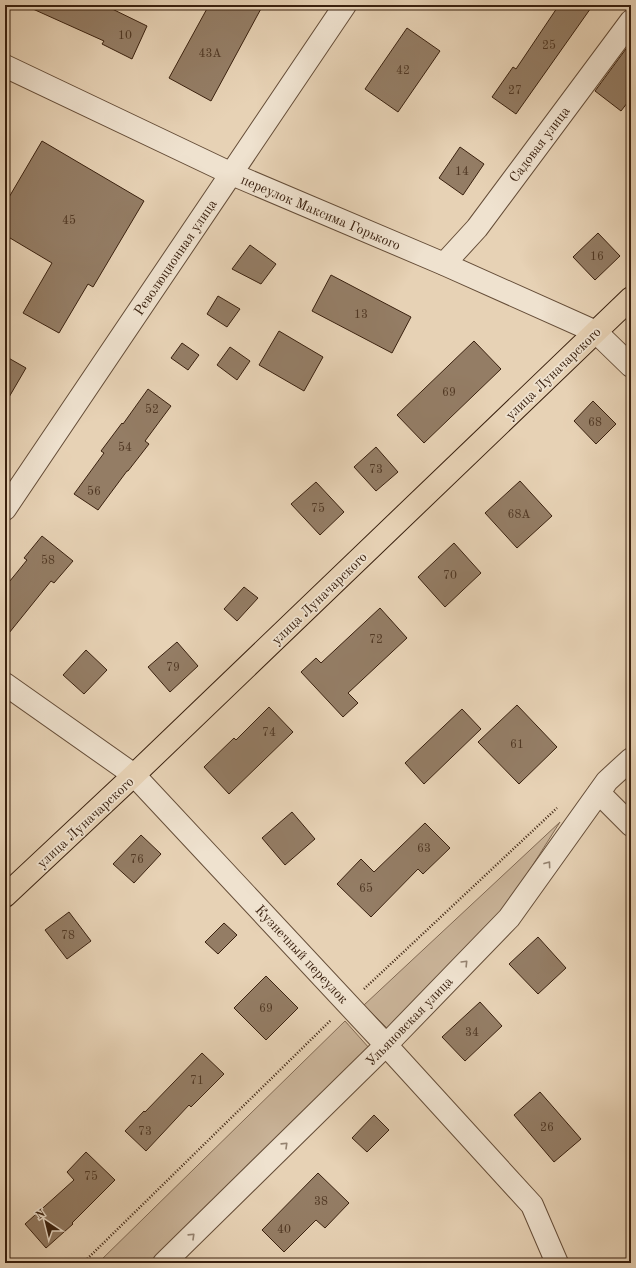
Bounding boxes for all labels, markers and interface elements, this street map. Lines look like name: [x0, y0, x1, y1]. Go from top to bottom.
house number: 10: [118, 30, 132, 42]
house number: 25: [542, 39, 556, 52]
house number: 43А: [198, 48, 222, 60]
house number: 42: [396, 65, 410, 77]
house number: 27: [508, 85, 522, 97]
street label: Садовая улица: [507, 104, 573, 185]
house number: 14: [455, 166, 469, 178]
street label: переулок Максима Горького: [239, 173, 403, 253]
street label: Революционная улица: [132, 197, 220, 318]
house number: 45: [62, 214, 76, 227]
house number: 16: [590, 251, 604, 263]
house number: 13: [354, 309, 368, 321]
street label: улица Луначарского: [503, 325, 604, 423]
house number: 69: [442, 387, 456, 399]
house number: 52: [145, 403, 159, 416]
house number: 68: [588, 417, 602, 429]
house number: 54: [118, 441, 132, 454]
house number: 73: [369, 464, 383, 476]
house number: 56: [87, 485, 101, 498]
house number: 75: [311, 502, 325, 515]
house number: 68А: [507, 509, 531, 521]
street label: улица Луначарского: [269, 550, 370, 648]
house number: 58: [41, 554, 55, 567]
house number: 70: [443, 570, 457, 582]
house number: 72: [369, 634, 383, 646]
house number: 79: [166, 662, 180, 674]
house number: 74: [262, 727, 276, 739]
house number: 61: [510, 739, 524, 751]
street label: улица Луначарского: [35, 775, 137, 871]
house number: 63: [417, 843, 431, 855]
house number: 76: [130, 854, 144, 866]
one-way arrow: [543, 861, 550, 868]
house number: 65: [359, 882, 373, 895]
street label: Кузнечный переулок: [252, 903, 350, 1006]
house number: 78: [61, 930, 75, 942]
one-way arrow: [460, 960, 468, 968]
street label: Ульяновская улица: [364, 974, 456, 1069]
house number: 69: [259, 1003, 273, 1015]
house number: 34: [465, 1027, 479, 1039]
house number: 71: [190, 1075, 204, 1087]
house number: 26: [540, 1122, 554, 1134]
house number: 73: [138, 1126, 152, 1138]
one-way arrow: [280, 1142, 288, 1150]
house number: 75: [84, 1170, 98, 1183]
house number: 38: [314, 1196, 328, 1208]
north arrow: [26, 1202, 66, 1242]
text: N: [35, 1208, 48, 1222]
house number: 40: [277, 1224, 291, 1236]
one-way arrow: [187, 1233, 195, 1241]

